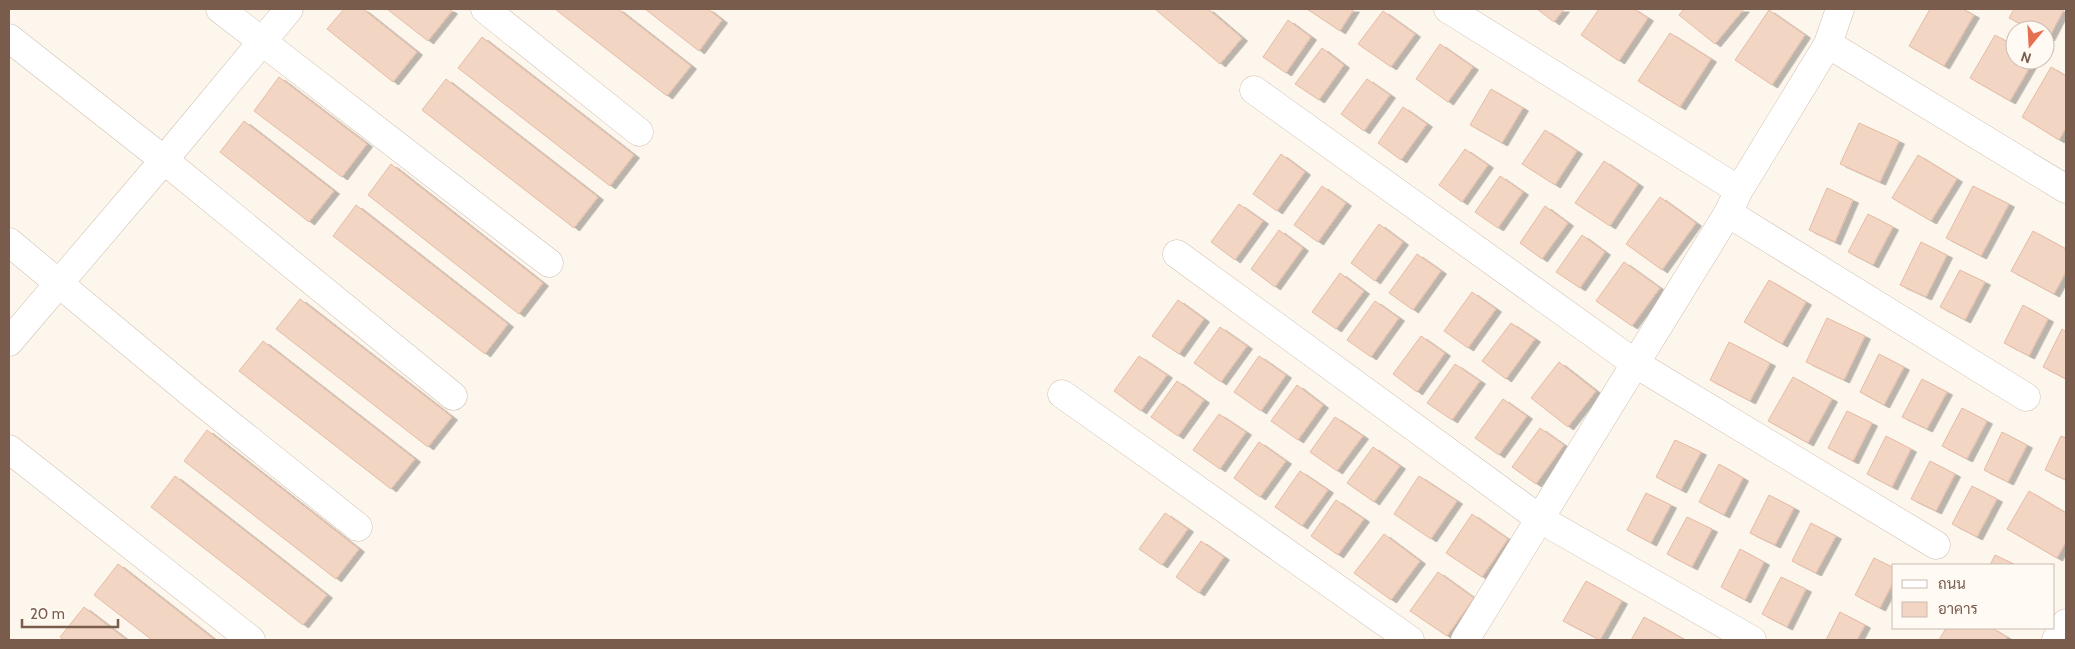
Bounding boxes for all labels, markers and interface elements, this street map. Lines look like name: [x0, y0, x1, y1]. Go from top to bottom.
north arrow: [2005, 20, 2055, 70]
text: N: [2018, 47, 2033, 67]
legend: [1892, 564, 2055, 629]
text: ถนน: [1938, 575, 1966, 593]
scale bar: [22, 596, 119, 628]
text: อาคาร: [1938, 600, 1978, 618]
text: 20 m: [30, 605, 65, 623]

